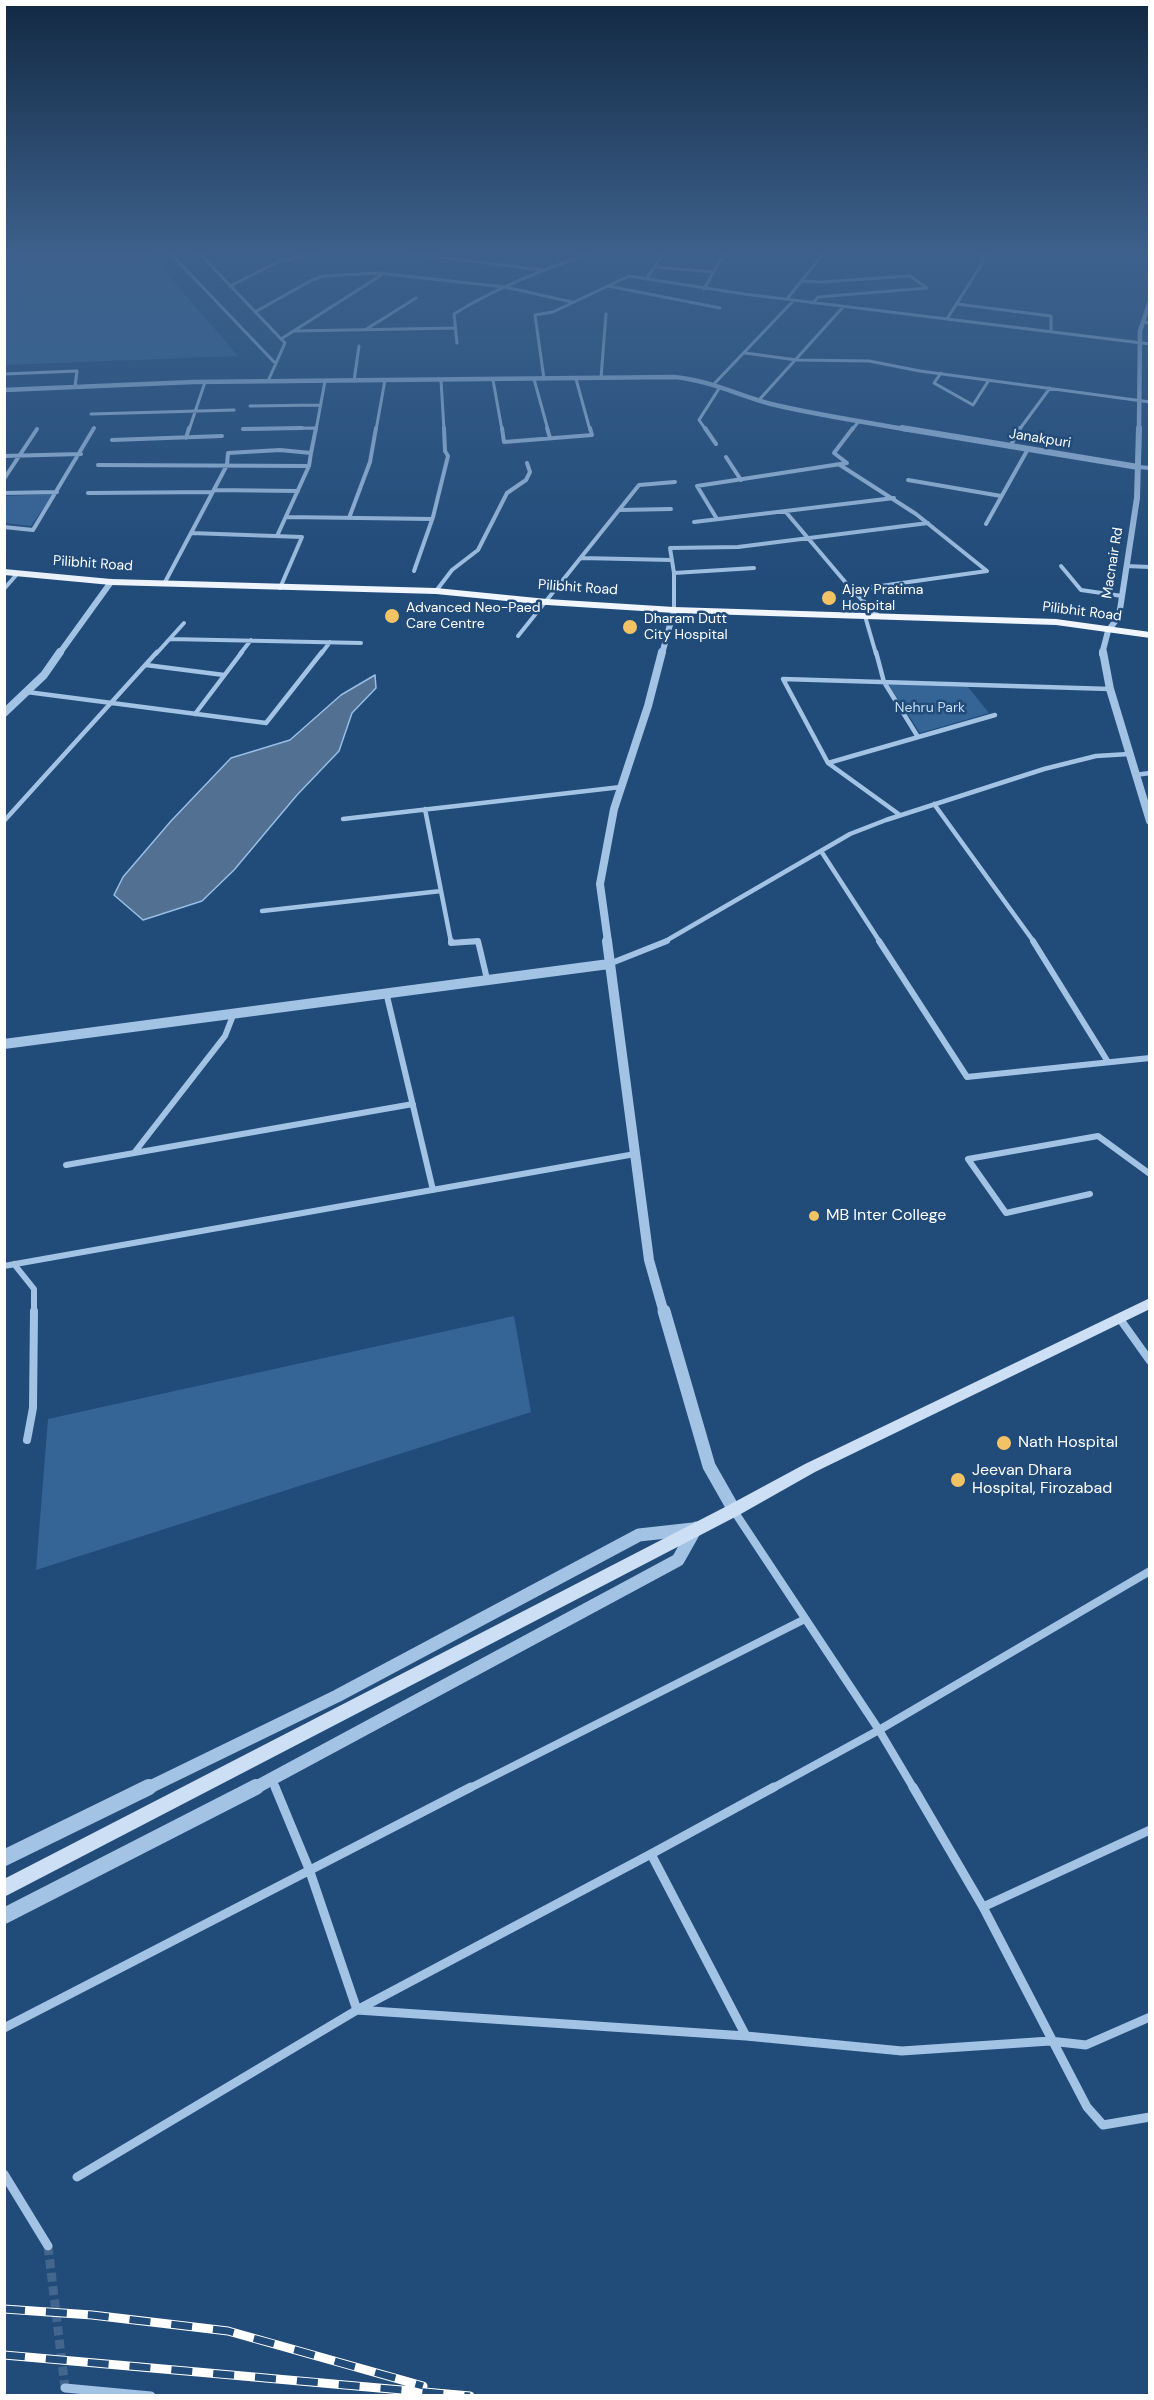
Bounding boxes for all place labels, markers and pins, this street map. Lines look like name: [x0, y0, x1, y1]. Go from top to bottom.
place label: Ajay Pratima Hospital: [842, 582, 923, 614]
marker: Ajay Pratima Hospital: [820, 589, 838, 607]
place label: Advanced Neo-Paed Care Centre: [406, 600, 540, 632]
marker: Advanced Neo-Paed Care Centre: [383, 607, 401, 625]
place label: Dharam Dutt City Hospital: [644, 611, 728, 644]
marker: Dharam Dutt City Hospital: [621, 618, 639, 636]
place label: MB Inter College: [826, 1206, 946, 1226]
marker: MB Inter College: [807, 1209, 821, 1223]
place label: Nath Hospital: [1018, 1433, 1118, 1453]
marker: Nath Hospital: [995, 1434, 1013, 1452]
place label: Jeevan Dhara Hospital, Firozabad: [972, 1461, 1112, 1499]
marker: Jeevan Dhara Hospital, Firozabad: [949, 1471, 967, 1489]

